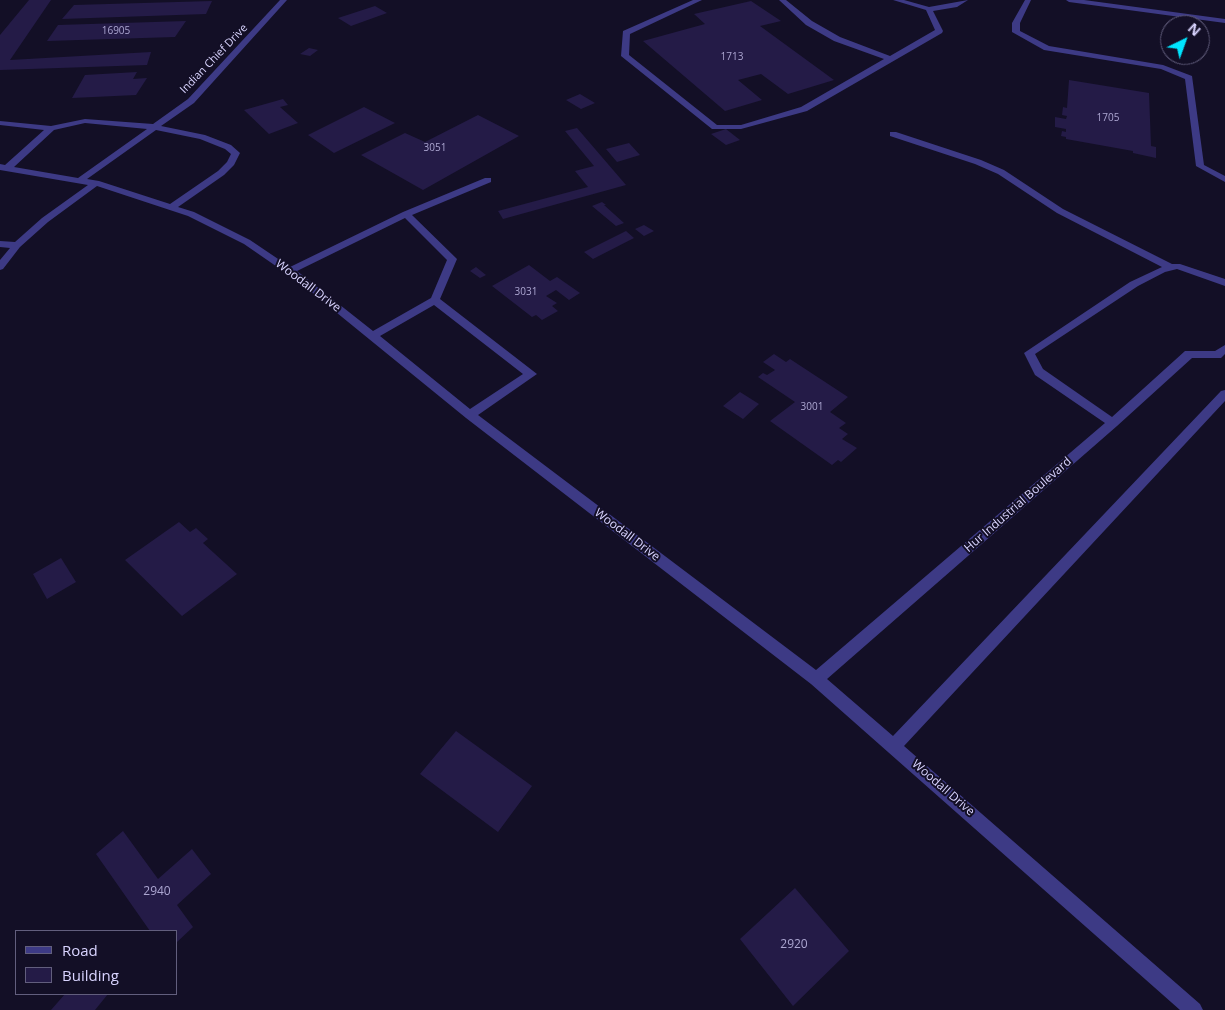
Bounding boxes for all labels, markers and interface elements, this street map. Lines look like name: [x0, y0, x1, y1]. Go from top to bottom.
north arrow: [1160, 15, 1210, 65]
text: N: [1184, 18, 1205, 40]
street label: Indian Chief Drive: [178, 22, 250, 96]
house number: 16905: [102, 25, 130, 37]
house number: 1713: [721, 51, 743, 63]
house number: 1705: [1097, 112, 1119, 124]
house number: 3051: [424, 142, 446, 154]
street label: Woodall Drive: [272, 257, 344, 315]
house number: 3031: [515, 286, 537, 298]
house number: 3001: [801, 401, 823, 413]
street label: Hur Industrial Boulevard: [961, 454, 1075, 556]
street label: Woodall Drive: [591, 506, 663, 564]
street label: Woodall Drive: [909, 757, 977, 819]
house number: 2940: [143, 885, 171, 899]
legend: [15, 930, 178, 995]
house number: 2920: [780, 938, 808, 952]
text: Road: [62, 940, 98, 960]
text: Building: [62, 965, 119, 985]

